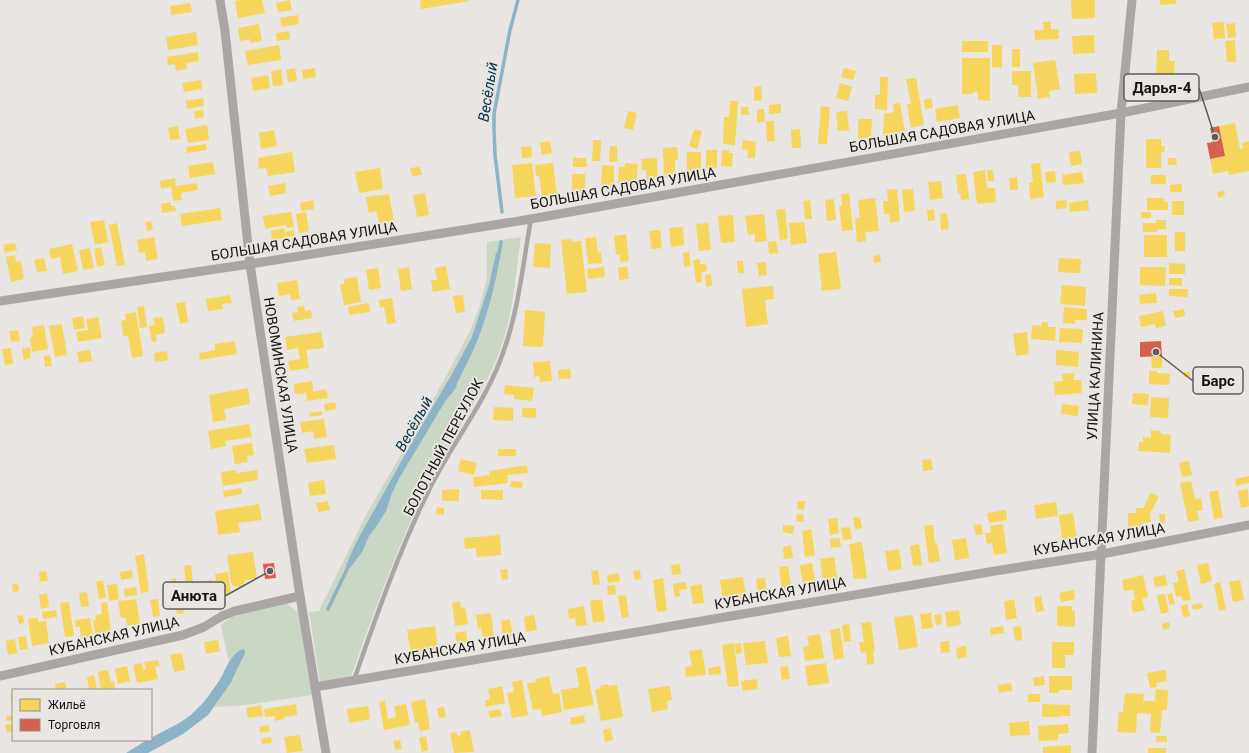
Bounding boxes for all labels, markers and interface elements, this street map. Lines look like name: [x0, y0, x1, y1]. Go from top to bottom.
water label: Весёлый: [474, 61, 502, 123]
callout: Дарья-4: [1124, 74, 1199, 101]
text: Дарья-4: [1133, 79, 1192, 97]
street label: БОЛЬШАЯ САДОВАЯ УЛИЦА: [848, 107, 1036, 155]
street label: БОЛЬШАЯ САДОВАЯ УЛИЦА: [529, 164, 717, 212]
street label: БОЛЬШАЯ САДОВАЯ УЛИЦА: [210, 218, 398, 264]
street label: НОВОМИНСКАЯ УЛИЦА: [261, 296, 301, 454]
street label: УЛИЦА КАЛИНИНА: [1084, 311, 1106, 441]
callout: Барс: [1193, 367, 1243, 394]
text: Барс: [1201, 372, 1235, 390]
street label: БОЛОТНЫЙ ПЕРЕУЛОК: [400, 376, 486, 518]
water label: Весёлый: [392, 393, 436, 455]
street label: КУБАНСКАЯ УЛИЦА: [1032, 520, 1166, 558]
street label: КУБАНСКАЯ УЛИЦА: [713, 574, 847, 612]
callout: Анюта: [163, 582, 225, 609]
text: Анюта: [171, 587, 217, 605]
street label: КУБАНСКАЯ УЛИЦА: [47, 613, 181, 659]
street label: КУБАНСКАЯ УЛИЦА: [393, 629, 527, 667]
legend: [12, 689, 152, 741]
text: Жильё: [48, 698, 86, 712]
text: Торговля: [48, 718, 100, 732]

